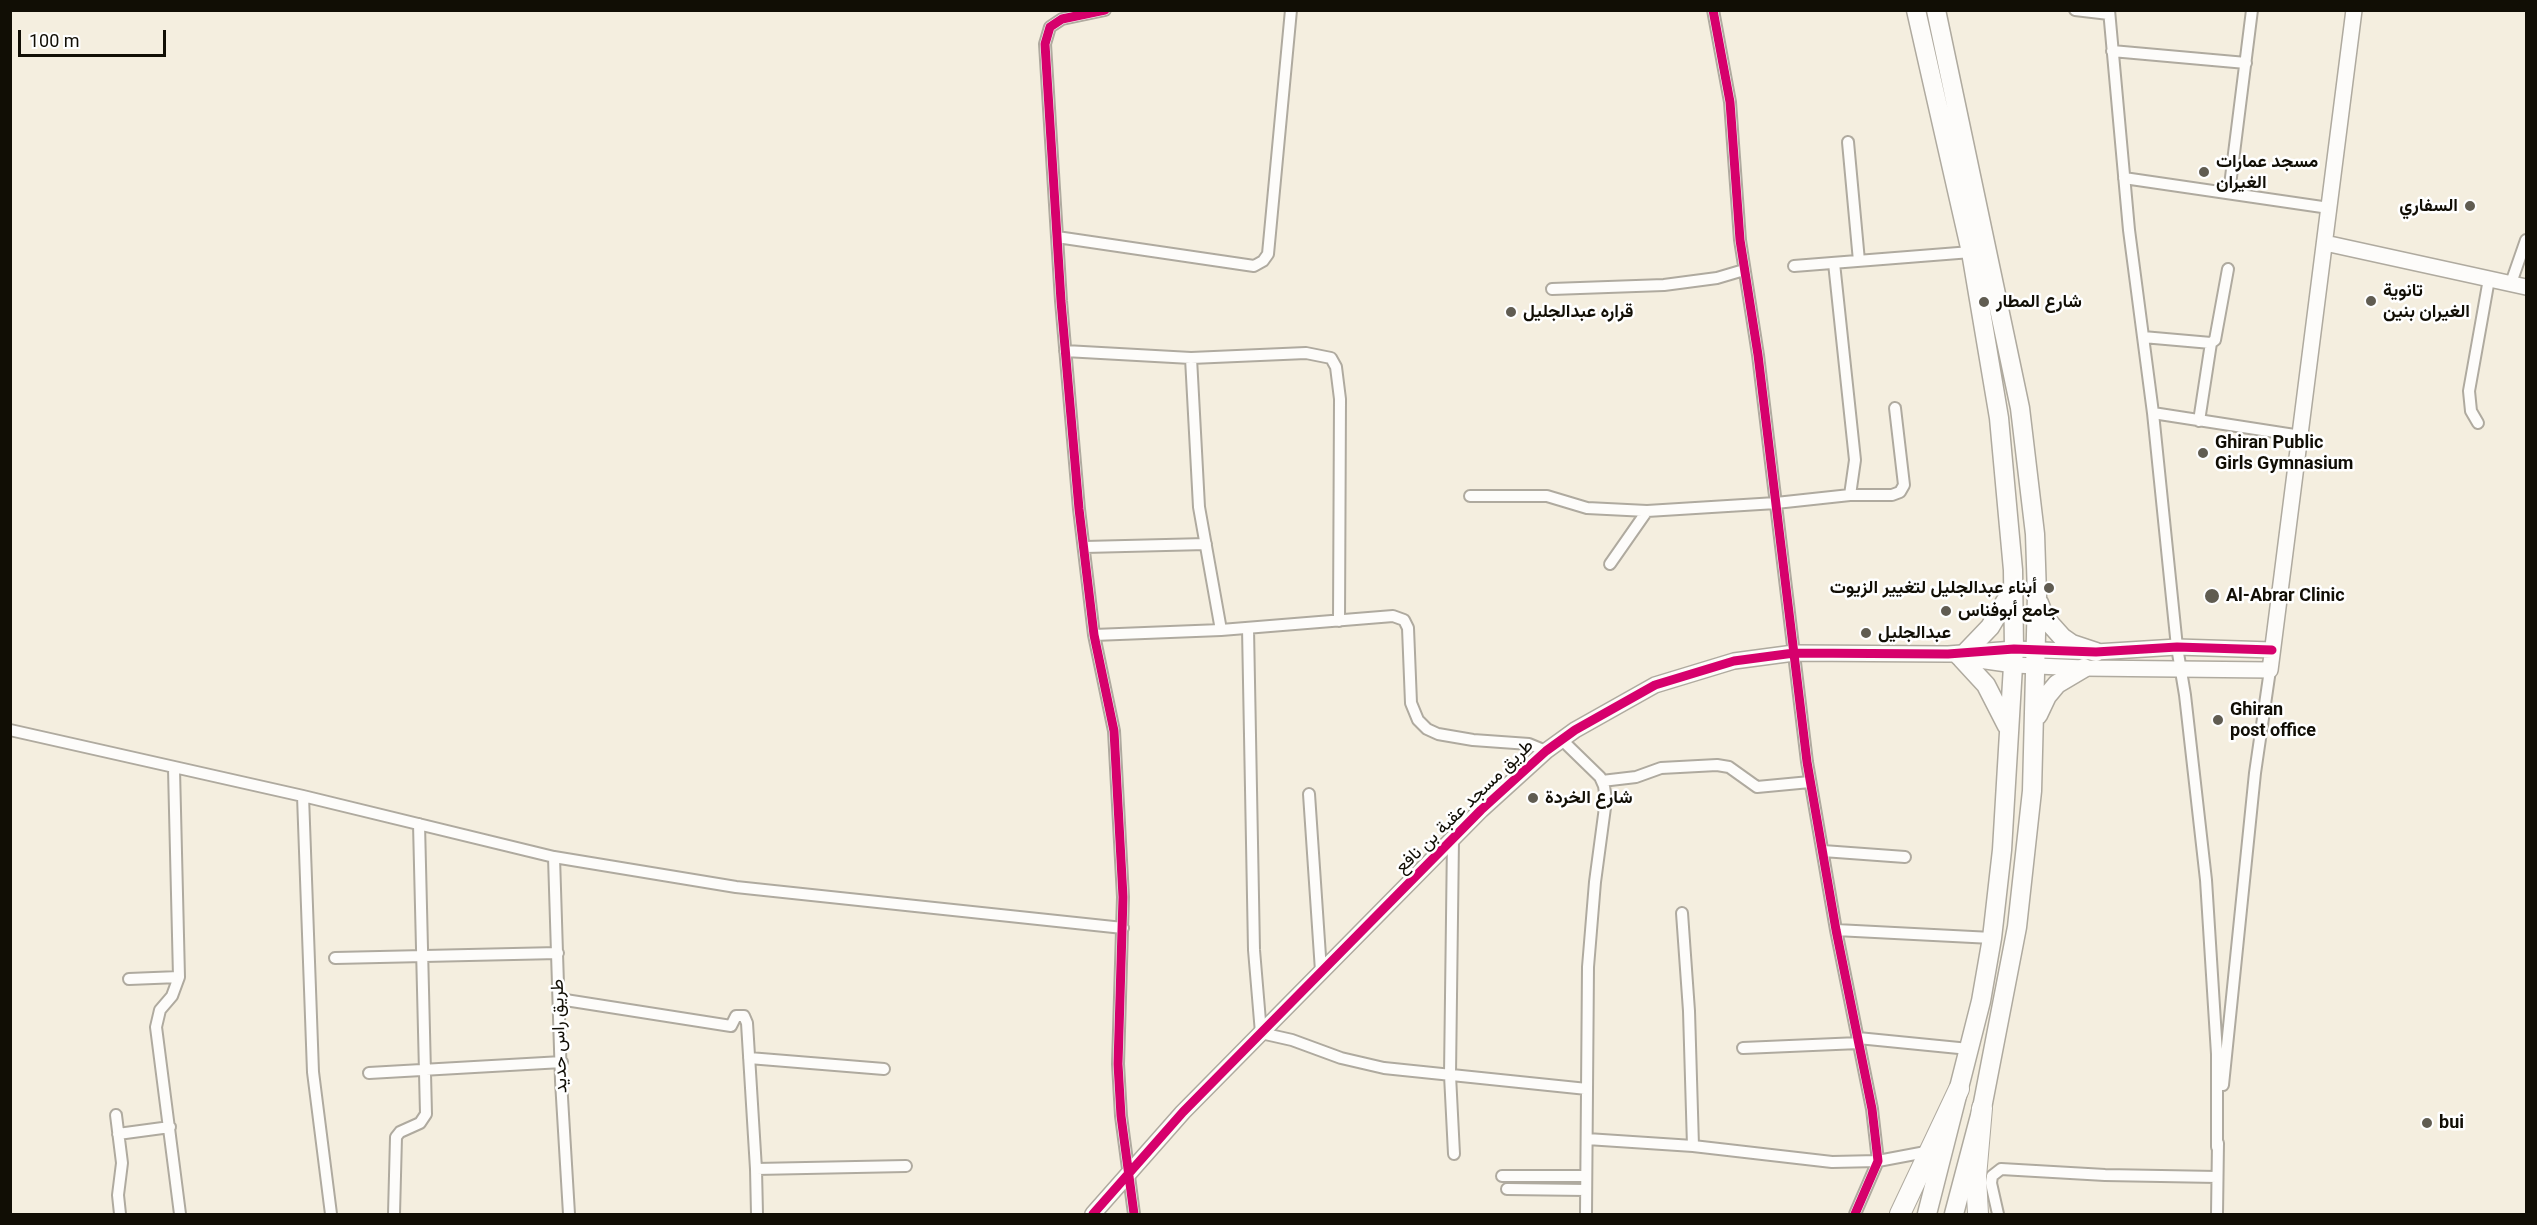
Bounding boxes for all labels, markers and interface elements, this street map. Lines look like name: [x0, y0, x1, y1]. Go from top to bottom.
scale bar: [21, 18, 170, 56]
text: 100 m: [29, 30, 80, 51]
place label: مسجد عمارات الغيران: [2216, 151, 2318, 194]
marker: مسجد عمارات الغيران: [2197, 165, 2211, 179]
place label: السفاري: [2399, 195, 2458, 217]
marker: السفاري: [2463, 199, 2477, 213]
place label: تانوية الغيران بنين: [2383, 280, 2470, 322]
place label: شارع المطار: [1996, 291, 2082, 313]
marker: تانوية الغيران بنين: [2364, 294, 2378, 308]
marker: شارع المطار: [1977, 295, 1991, 309]
place label: قراره عبدالجليل: [1523, 301, 1633, 323]
marker: قراره عبدالجليل: [1504, 305, 1518, 319]
place label: Ghiran Public Girls Gymnasium: [2215, 432, 2353, 474]
marker: Ghiran Public Girls Gymnasium: [2196, 446, 2210, 460]
place label: أبناء عبدالجليل لتغيير الزيوت: [1830, 577, 2037, 599]
marker: أبناء عبدالجليل لتغيير الزيوت: [2042, 581, 2056, 595]
place label: Al-Abrar Clinic: [2226, 585, 2345, 607]
marker: Al-Abrar Clinic: [2203, 587, 2221, 605]
place label: جامع أبوفناس: [1958, 600, 2060, 622]
marker: جامع أبوفناس: [1939, 604, 1953, 618]
place label: عبدالجليل: [1878, 622, 1951, 644]
marker: عبدالجليل: [1859, 626, 1873, 640]
place label: Ghiran post office: [2230, 699, 2316, 742]
marker: Ghiran post office: [2211, 713, 2225, 727]
street label: طريق مسجد عقبة بن نافع: [1391, 735, 1539, 879]
place label: شارع الخردة: [1545, 787, 1633, 809]
marker: شارع الخردة: [1526, 791, 1540, 805]
street label: طريق راس حديد: [547, 979, 573, 1093]
place label: bui: [2439, 1112, 2464, 1134]
marker: bui: [2420, 1116, 2434, 1130]

